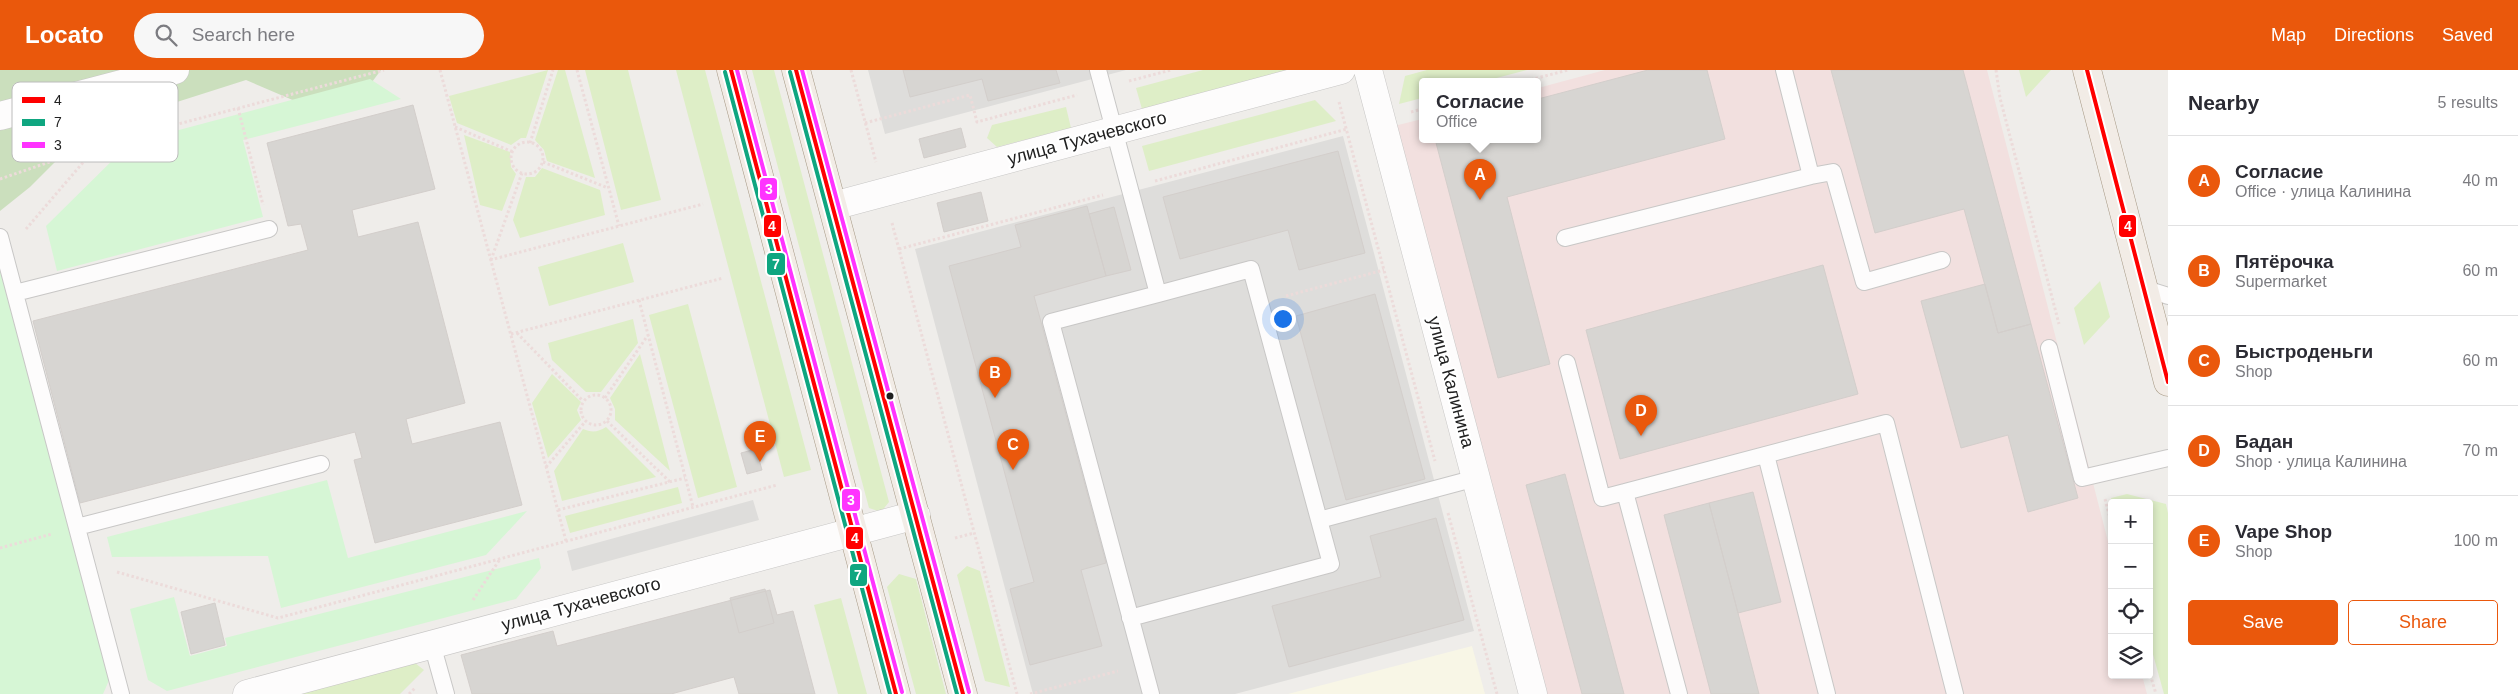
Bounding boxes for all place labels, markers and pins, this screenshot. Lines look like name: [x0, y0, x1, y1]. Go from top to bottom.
pin: A: [1464, 159, 1496, 200]
pin: B: [979, 357, 1011, 398]
unlabelled marker: [885, 391, 895, 401]
pin: D: [1625, 395, 1657, 436]
pin: E: [744, 421, 776, 462]
pin: C: [997, 429, 1029, 470]

